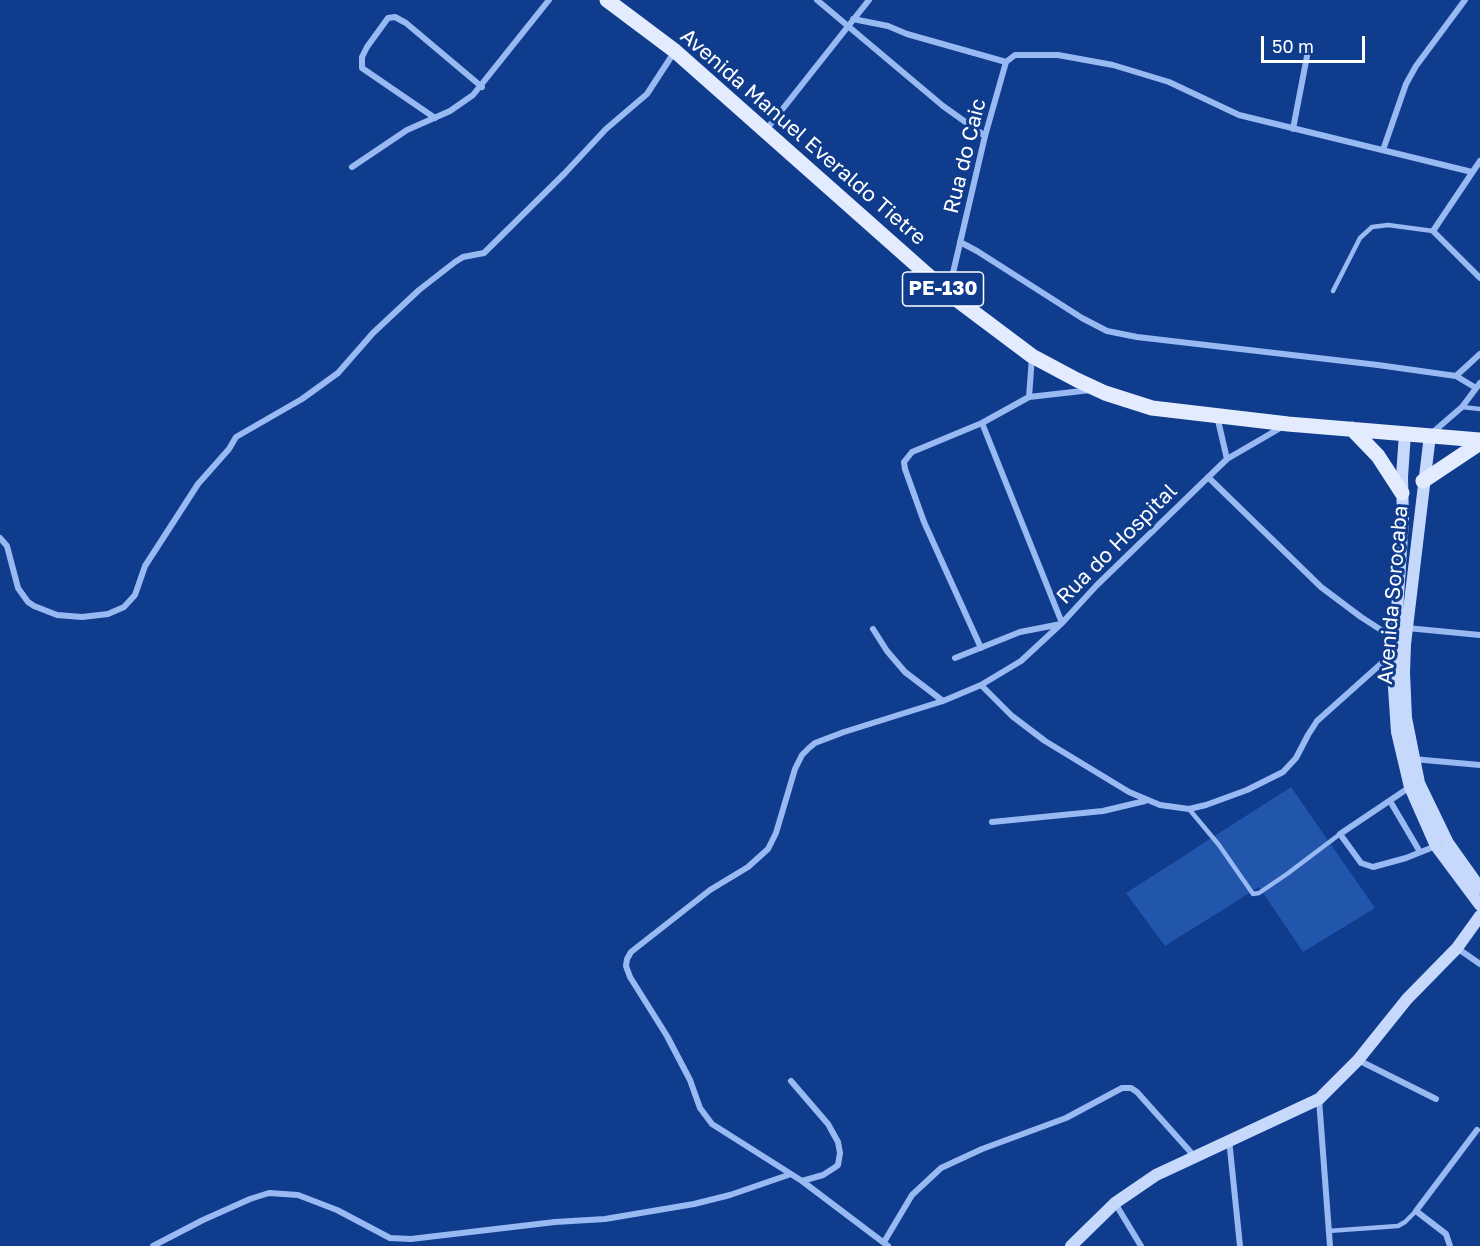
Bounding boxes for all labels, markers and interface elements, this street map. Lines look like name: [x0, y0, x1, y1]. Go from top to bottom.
street label: Avenida Manuel Everaldo Tietre: [675, 23, 931, 251]
scale bar: [1264, 24, 1368, 62]
text: 50 m: [1272, 35, 1314, 57]
street label: Rua do Caic: [939, 96, 991, 216]
road number: PE-130: [902, 272, 984, 306]
street label: Rua do Hospital: [1052, 479, 1182, 609]
street label: Avenida Sorocaba: [1373, 504, 1413, 686]

